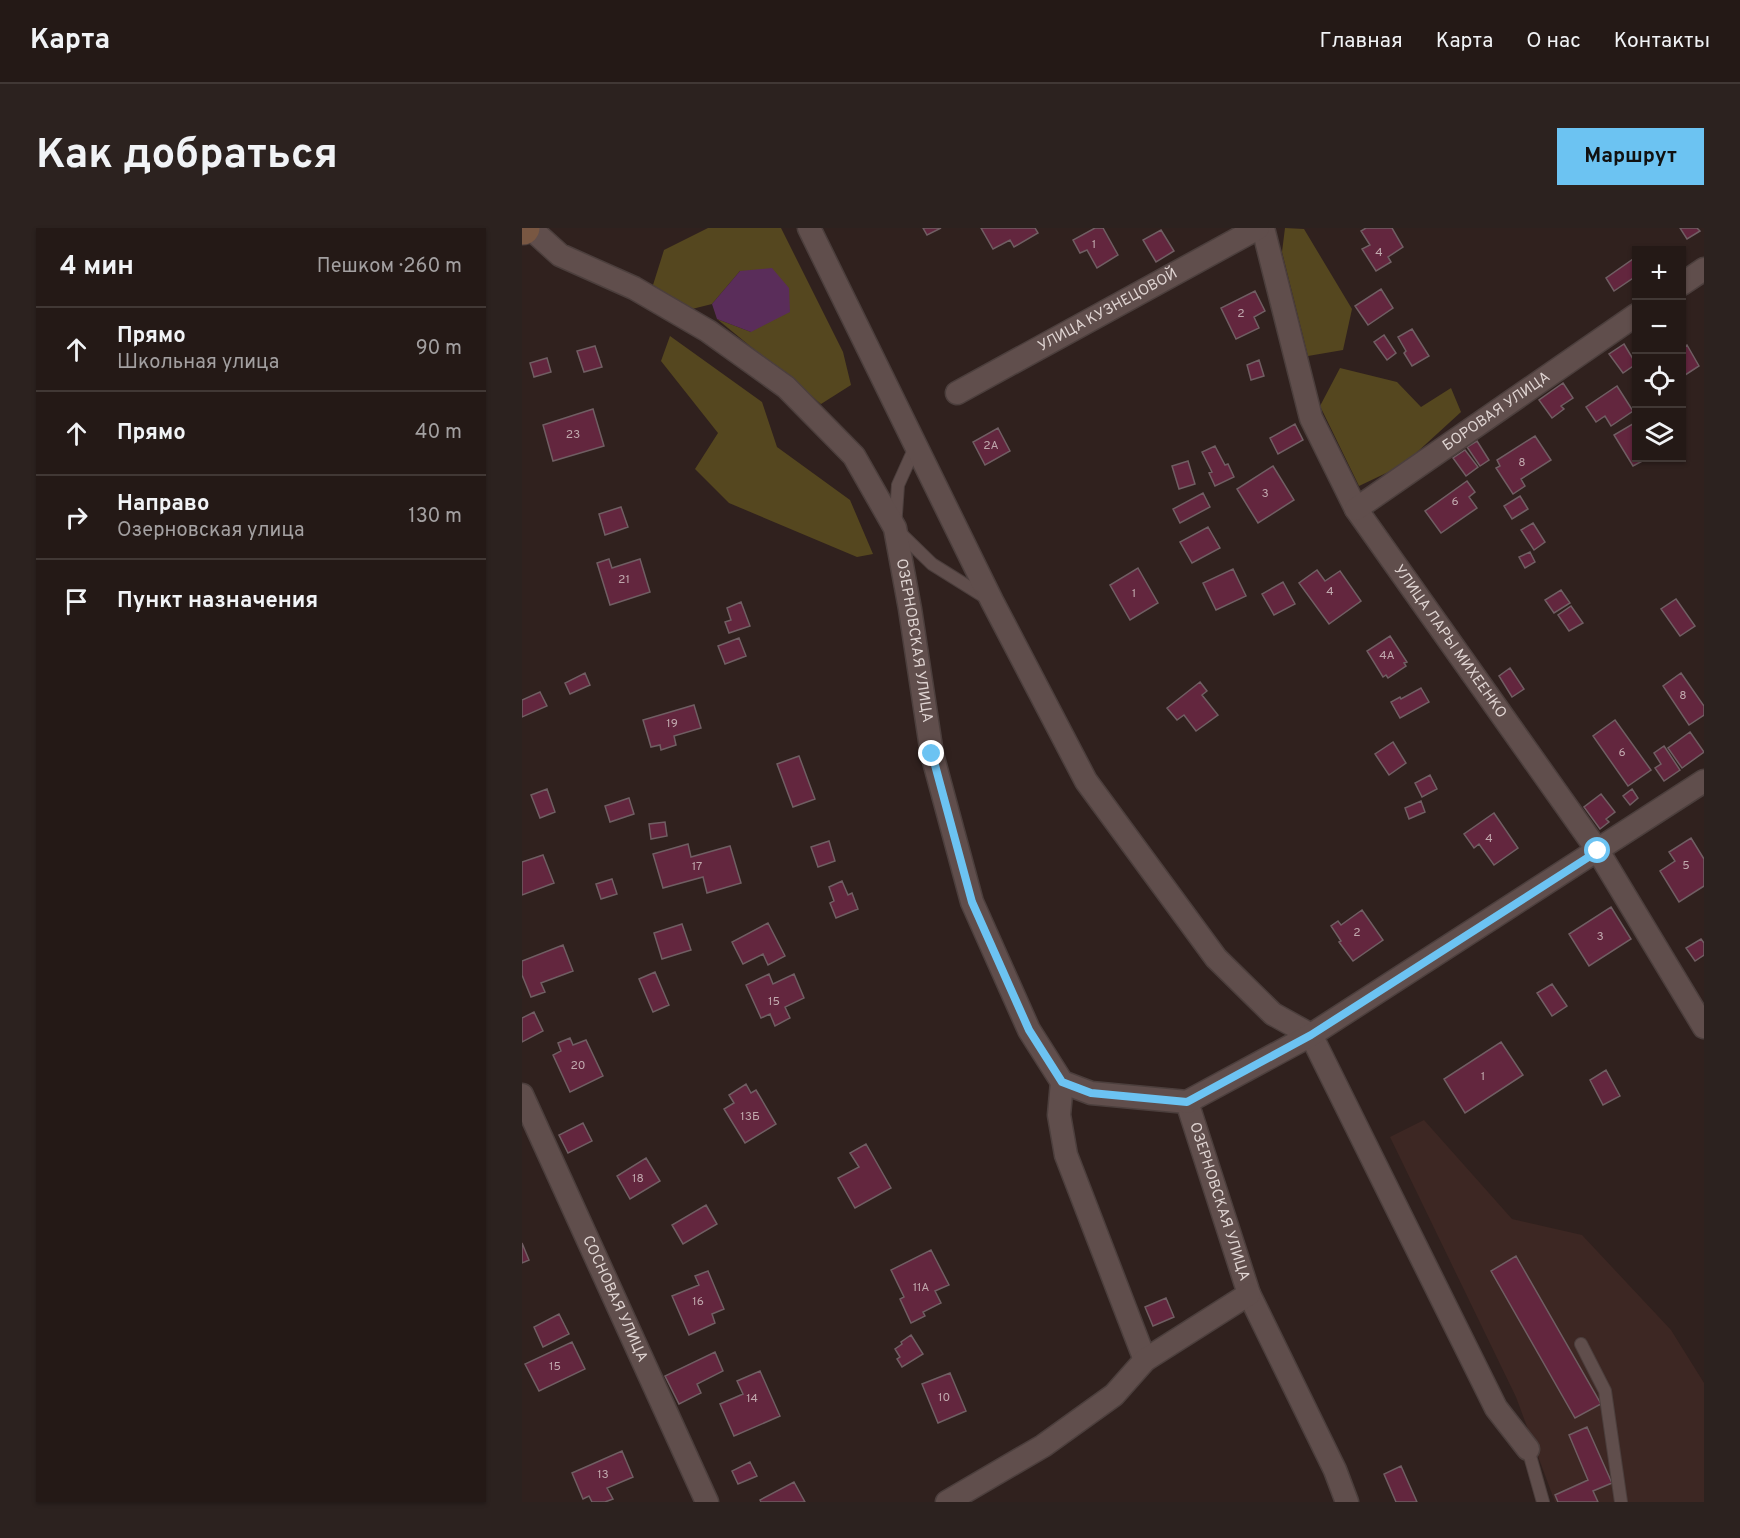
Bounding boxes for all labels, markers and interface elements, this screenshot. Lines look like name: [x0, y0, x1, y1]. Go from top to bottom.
text: Карта: [30, 23, 110, 59]
text: Главная: [1319, 28, 1403, 55]
text: Карта: [1436, 28, 1493, 55]
text: О нас: [1526, 28, 1581, 55]
text: Контакты: [1614, 28, 1710, 55]
button: Маршрут: [1557, 128, 1704, 185]
text: Как добраться: [36, 130, 338, 183]
house number: 1: [1092, 237, 1096, 253]
house number: 4: [1375, 245, 1383, 261]
map controls: [1632, 246, 1686, 462]
button: +: [1632, 246, 1686, 300]
text: 4 мин: [60, 251, 134, 284]
text: Пешком · 260 m: [317, 254, 462, 280]
street label: УЛИЦА КУЗНЕЦОВОЙ: [1035, 263, 1181, 356]
button: −: [1632, 300, 1686, 354]
house number: 2: [1237, 306, 1245, 322]
text: Прямо: [117, 323, 186, 350]
icon: ahead: [60, 333, 93, 366]
text: 90 m: [416, 336, 462, 362]
text: Школьная улица: [117, 350, 279, 376]
button: locate: [1632, 354, 1686, 408]
street label: БОРОВАЯ УЛИЦА: [1439, 368, 1554, 456]
button: layers: [1632, 408, 1686, 462]
icon: ahead: [60, 417, 93, 450]
text: Прямо: [117, 420, 186, 447]
text: 40 m: [415, 420, 462, 446]
house number: 23: [566, 427, 580, 443]
house number: 2А: [983, 438, 999, 454]
house number: 8: [1518, 455, 1526, 471]
house number: 3: [1261, 486, 1269, 502]
text: Направо: [117, 491, 209, 518]
house number: 6: [1451, 494, 1459, 510]
icon: right: [60, 501, 93, 534]
text: 130 m: [408, 504, 462, 530]
text: Озерновская улица: [117, 518, 305, 544]
street label: ОЗЕРНОВСКАЯ УЛИЦА: [891, 557, 937, 724]
street label: УЛИЦА ЛАРЫ МИХЕЕНКО: [1389, 561, 1511, 722]
house number: 21: [618, 572, 630, 588]
house number: 4: [1326, 584, 1334, 600]
icon: arrive: [60, 585, 93, 618]
house number: 1: [1132, 586, 1136, 602]
text: Пункт назначения: [117, 588, 318, 615]
house number: 4А: [1379, 648, 1395, 664]
house number: 8: [1679, 688, 1687, 704]
house number: 19: [666, 716, 678, 732]
route end: [918, 740, 944, 766]
house number: 6: [1618, 745, 1626, 761]
house number: 4: [1485, 831, 1493, 847]
route start: [1584, 837, 1610, 863]
house number: 5: [1682, 858, 1690, 874]
house number: 17: [692, 859, 702, 875]
house number: 2: [1353, 925, 1361, 941]
house number: 3: [1596, 929, 1604, 945]
house number: 15: [768, 994, 780, 1010]
house number: 20: [570, 1058, 586, 1074]
house number: 1: [1481, 1069, 1485, 1085]
house number: 13Б: [740, 1109, 760, 1125]
street label: ОЗЕРНОВСКАЯ УЛИЦА: [1185, 1120, 1254, 1283]
house number: 18: [632, 1171, 644, 1187]
street label: СОСНОВАЯ УЛИЦА: [578, 1233, 652, 1365]
house number: 11А: [913, 1280, 929, 1296]
house number: 16: [692, 1294, 704, 1310]
house number: 15: [549, 1359, 561, 1375]
house number: 10: [938, 1390, 950, 1406]
house number: 14: [746, 1391, 758, 1407]
house number: 13: [597, 1467, 609, 1483]

